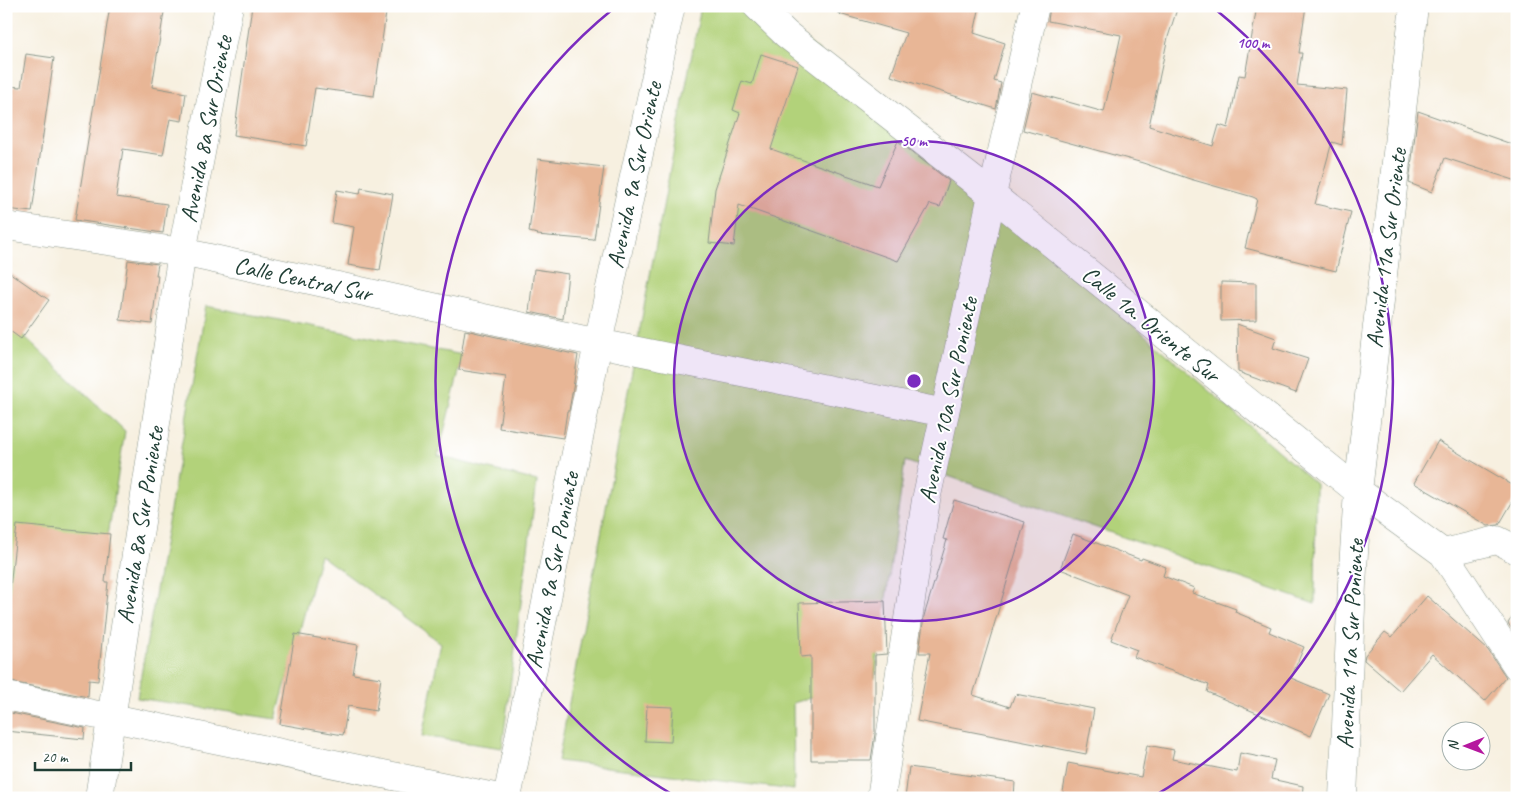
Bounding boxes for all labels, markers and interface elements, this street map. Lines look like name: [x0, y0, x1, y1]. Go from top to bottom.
street label: Avenida 8a Sur Oriente: [173, 31, 239, 225]
text: 100 m: [1237, 34, 1271, 53]
street label: Avenida 9a Sur Oriente: [600, 77, 669, 271]
text: 50 m: [901, 132, 928, 151]
street label: Avenida 11a Sur Oriente: [1359, 145, 1413, 349]
street label: Calle Central Sur: [231, 250, 377, 309]
street label: Calle 1a. Oriente Sur: [1076, 259, 1228, 390]
street label: Avenida 10a Sur Poniente: [912, 292, 985, 506]
centre of rings: [905, 372, 923, 390]
street label: Avenida 8a Sur Poniente: [110, 422, 171, 626]
street label: Avenida 9a Sur Poniente: [518, 467, 586, 671]
street label: Avenida 11a Sur Poniente: [1330, 536, 1371, 750]
north arrow: [1440, 722, 1490, 772]
scale bar: [35, 739, 131, 771]
text: N: [1445, 739, 1462, 751]
text: 20 m: [42, 748, 69, 767]

